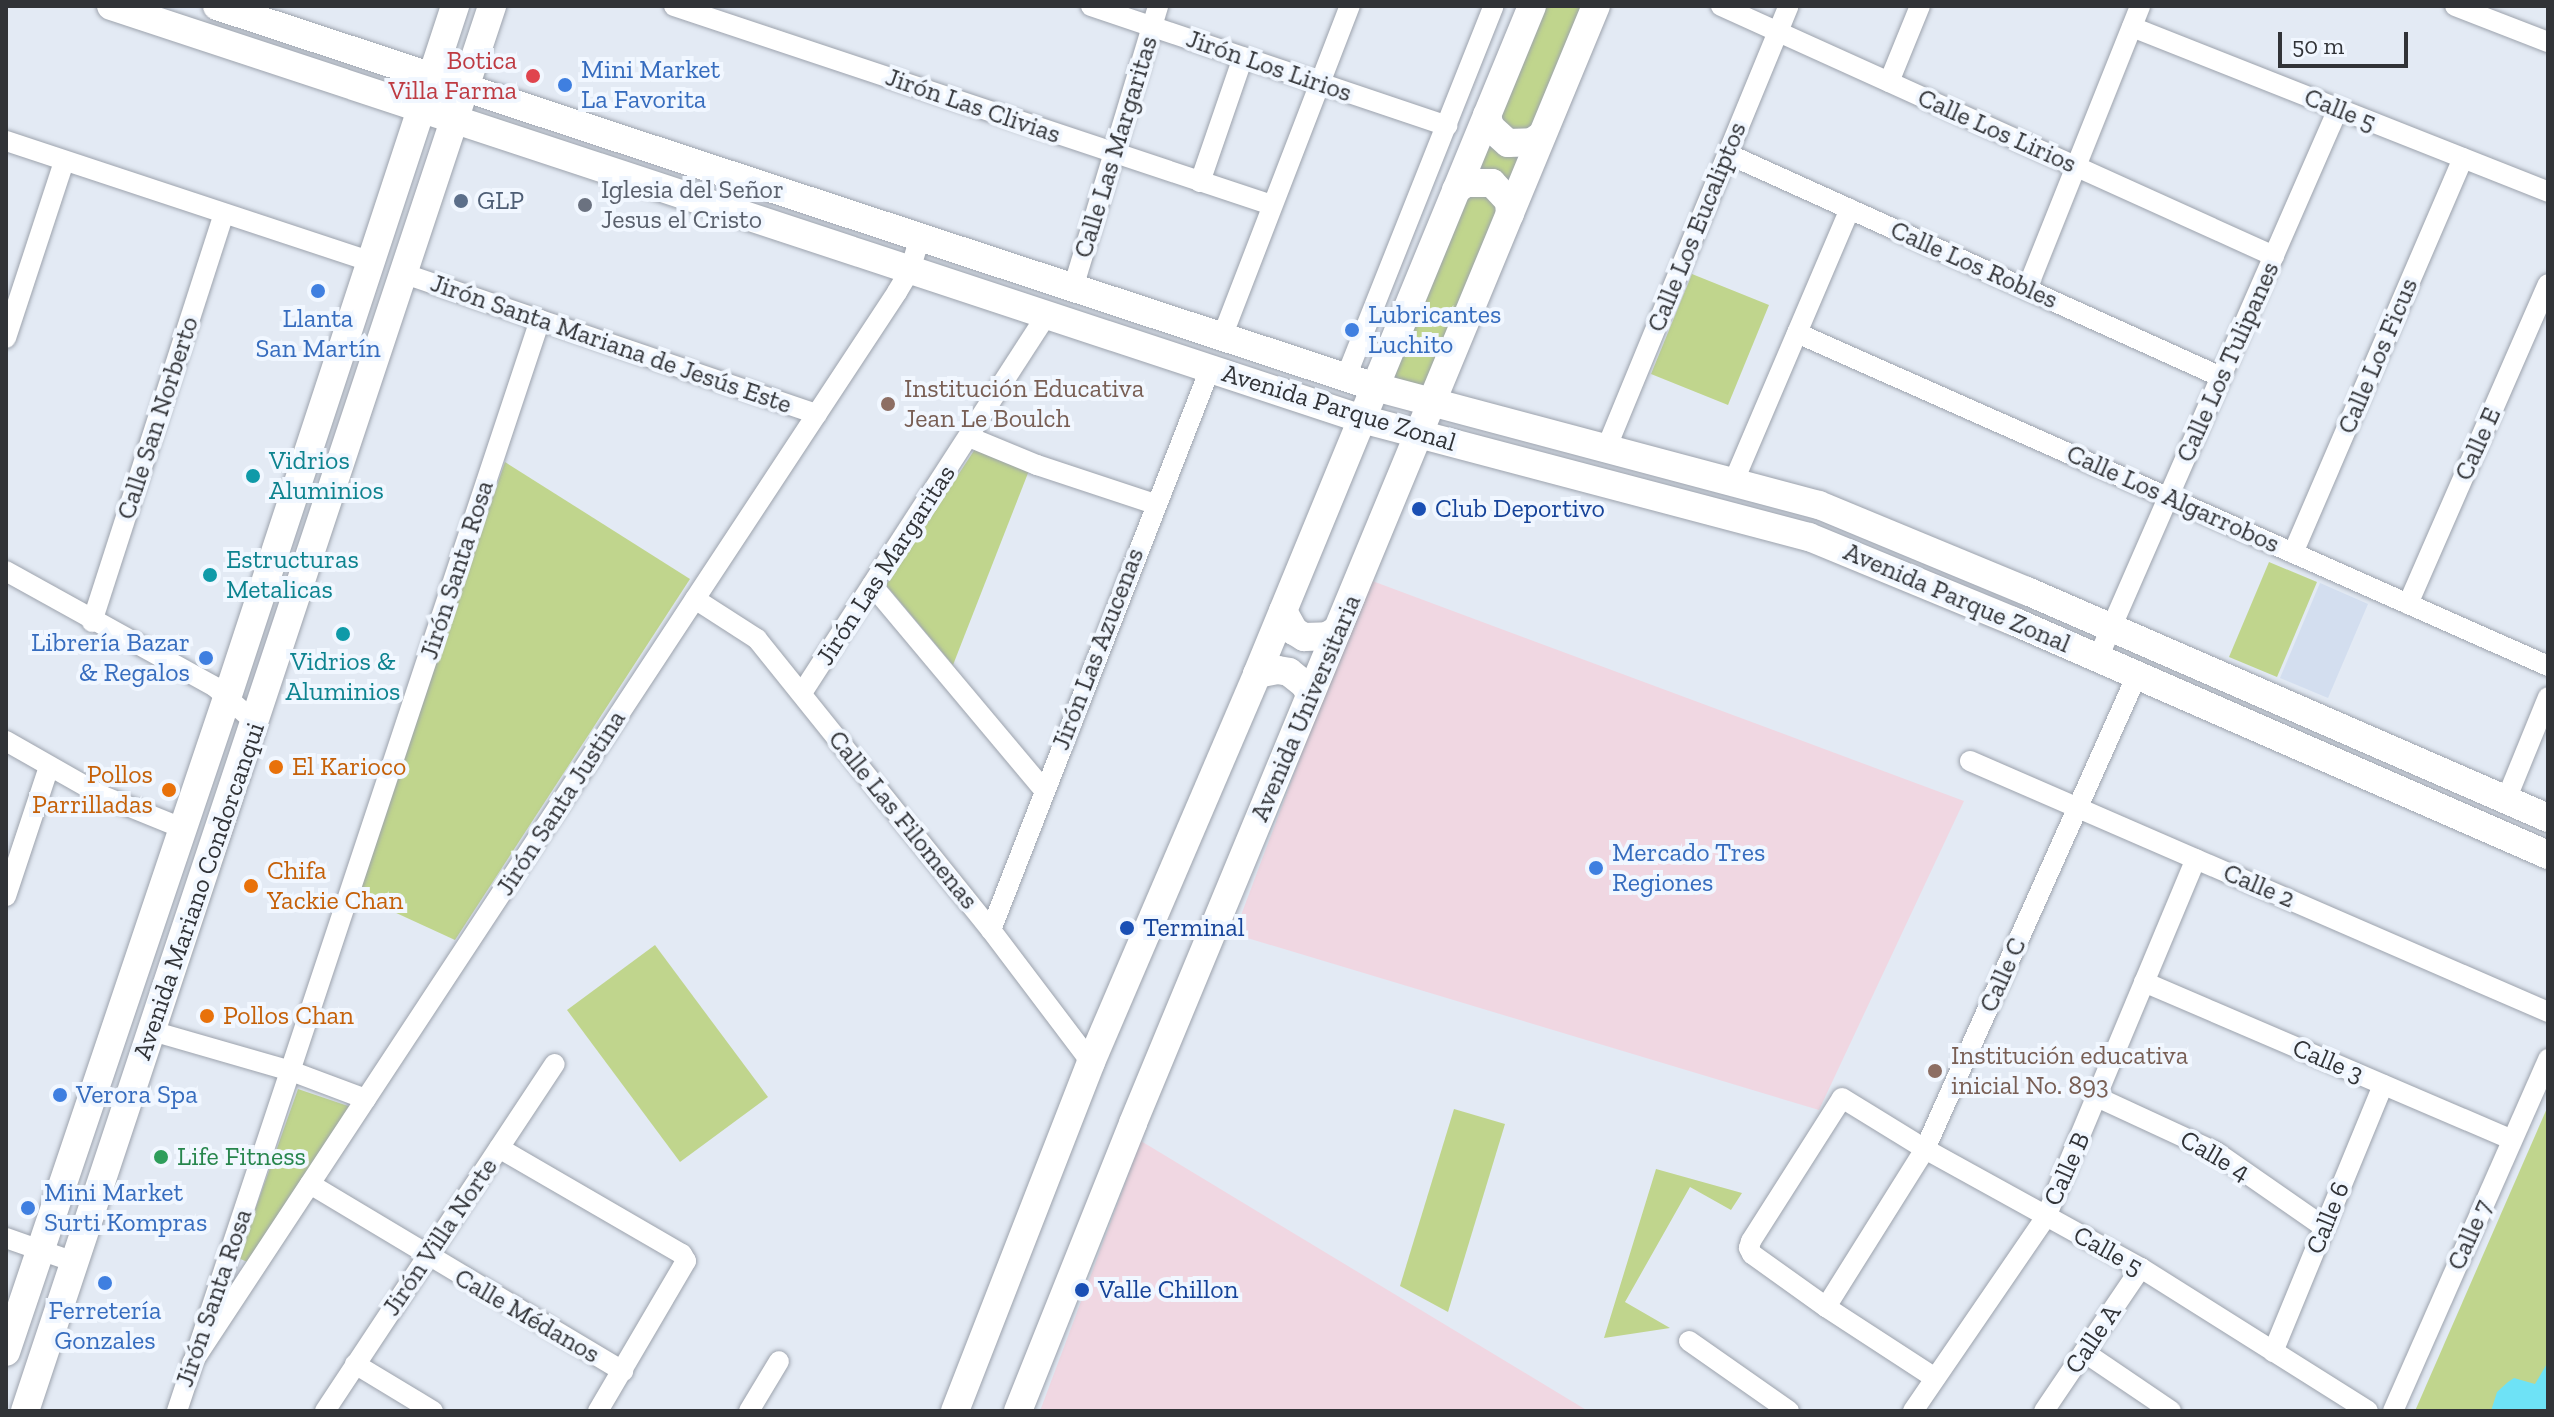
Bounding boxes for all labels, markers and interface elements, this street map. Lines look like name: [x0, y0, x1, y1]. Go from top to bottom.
scale bar: [2282, 16, 2412, 66]
street label: Jirón Los Lirios: [1182, 23, 1356, 109]
text: 50 m: [2292, 31, 2344, 60]
street label: Calle Las Margaritas: [1067, 32, 1165, 262]
place label: Botica Villa Farma: [388, 45, 517, 106]
place label: Mini Market La Favorita: [581, 54, 720, 116]
street label: Jirón Las Clivias: [881, 61, 1065, 151]
marker: Botica Villa Farma: [524, 67, 542, 85]
marker: Mini Market La Favorita: [556, 76, 574, 94]
street label: Calle Los Lirios: [1913, 82, 2081, 180]
street label: Calle 5: [2300, 82, 2380, 138]
street label: Calle Los Eucaliptos: [1641, 118, 1753, 336]
place label: Iglesia del Señor Jesus el Cristo: [601, 174, 784, 236]
place label: GLP: [477, 185, 524, 217]
marker: GLP: [452, 192, 470, 210]
marker: Iglesia del Señor Jesus el Cristo: [576, 196, 594, 214]
street label: Calle Los Robles: [1886, 214, 2062, 316]
street label: Calle Los Tulipanes: [2170, 257, 2286, 467]
street label: Jirón Santa Mariana de Jesús Este: [426, 267, 796, 421]
street label: Calle Los Ficus: [2331, 274, 2425, 438]
marker: Llanta San Martín: [309, 282, 327, 300]
place label: Lubricantes Luchito: [1368, 299, 1501, 360]
place label: Llanta San Martín: [255, 303, 381, 364]
street label: Calle San Norberto: [110, 313, 206, 523]
marker: Lubricantes Luchito: [1343, 321, 1361, 339]
street label: Avenida Parque Zonal: [1218, 358, 1460, 458]
place label: Institución Educativa Jean Le Boulch: [904, 373, 1144, 434]
marker: Institución Educativa Jean Le Boulch: [879, 395, 897, 413]
street label: Calle E: [2448, 403, 2508, 485]
street label: Calle Los Algarrobos: [2061, 438, 2285, 560]
place label: Vidrios Aluminios: [269, 445, 384, 506]
street label: Jirón Las Margaritas: [810, 459, 962, 671]
marker: Vidrios Aluminios: [244, 467, 262, 485]
street label: Jirón Santa Rosa: [413, 477, 501, 663]
place label: Club Deportivo: [1435, 493, 1605, 525]
marker: Club Deportivo: [1410, 500, 1428, 518]
street label: Avenida Parque Zonal: [1839, 536, 2075, 660]
street label: Jirón Las Azucenas: [1045, 543, 1151, 755]
place label: Estructuras Metalicas: [226, 544, 359, 606]
marker: Estructuras Metalicas: [201, 566, 219, 584]
street label: Avenida Universitaria: [1244, 590, 1368, 826]
marker: Vidrios & Aluminios: [334, 625, 352, 643]
place label: Librería Bazar & Regalos: [31, 627, 190, 688]
place label: Vidrios & Aluminios: [286, 646, 400, 708]
marker: Librería Bazar & Regalos: [197, 649, 215, 667]
street label: Jirón Santa Justina: [489, 704, 633, 902]
street label: Avenida Mariano Condorcanqui: [127, 718, 271, 1064]
street label: Calle Las Filomenas: [821, 724, 985, 916]
place label: El Karioco: [292, 751, 406, 783]
marker: El Karioco: [267, 758, 285, 776]
place label: Pollos Parrilladas: [32, 759, 153, 820]
marker: Pollos Parrilladas: [160, 781, 178, 799]
place label: Mercado Tres Regiones: [1612, 837, 1766, 898]
place label: Chifa Yackie Chan: [267, 855, 403, 916]
street label: Calle 2: [2219, 857, 2299, 915]
marker: Mercado Tres Regiones: [1587, 859, 1605, 877]
marker: Chifa Yackie Chan: [242, 877, 260, 895]
place label: Terminal: [1143, 912, 1245, 944]
marker: Terminal: [1118, 919, 1136, 937]
street label: Calle C: [1973, 933, 2033, 1017]
place label: Pollos Chan: [223, 1000, 354, 1032]
marker: Pollos Chan: [198, 1007, 216, 1025]
street label: Calle 3: [2288, 1032, 2368, 1090]
place label: Institución educativa inicial No. 893: [1951, 1040, 2188, 1102]
marker: Institución educativa inicial No. 893: [1926, 1062, 1944, 1080]
place label: Verora Spa: [76, 1079, 198, 1111]
marker: Verora Spa: [51, 1086, 69, 1104]
street label: Calle 4: [2175, 1124, 2255, 1188]
street label: Calle B: [2037, 1127, 2097, 1211]
place label: Life Fitness: [177, 1141, 306, 1173]
marker: Life Fitness: [152, 1148, 170, 1166]
street label: Jirón Villa Norte: [376, 1152, 504, 1322]
place label: Mini Market Surti Kompras: [44, 1177, 207, 1238]
street label: Calle 6: [2299, 1177, 2357, 1259]
street label: Calle 7: [2441, 1195, 2499, 1275]
marker: Mini Market Surti Kompras: [19, 1199, 37, 1217]
street label: Jirón Santa Rosa: [169, 1205, 259, 1391]
street label: Calle 5: [2068, 1219, 2148, 1283]
street label: Calle Médanos: [449, 1262, 605, 1370]
marker: Ferretería Gonzales: [96, 1274, 114, 1292]
place label: Valle Chillon: [1098, 1274, 1238, 1306]
marker: Valle Chillon: [1073, 1281, 1091, 1299]
place label: Ferretería Gonzales: [49, 1295, 161, 1356]
street label: Calle A: [2058, 1298, 2128, 1380]

